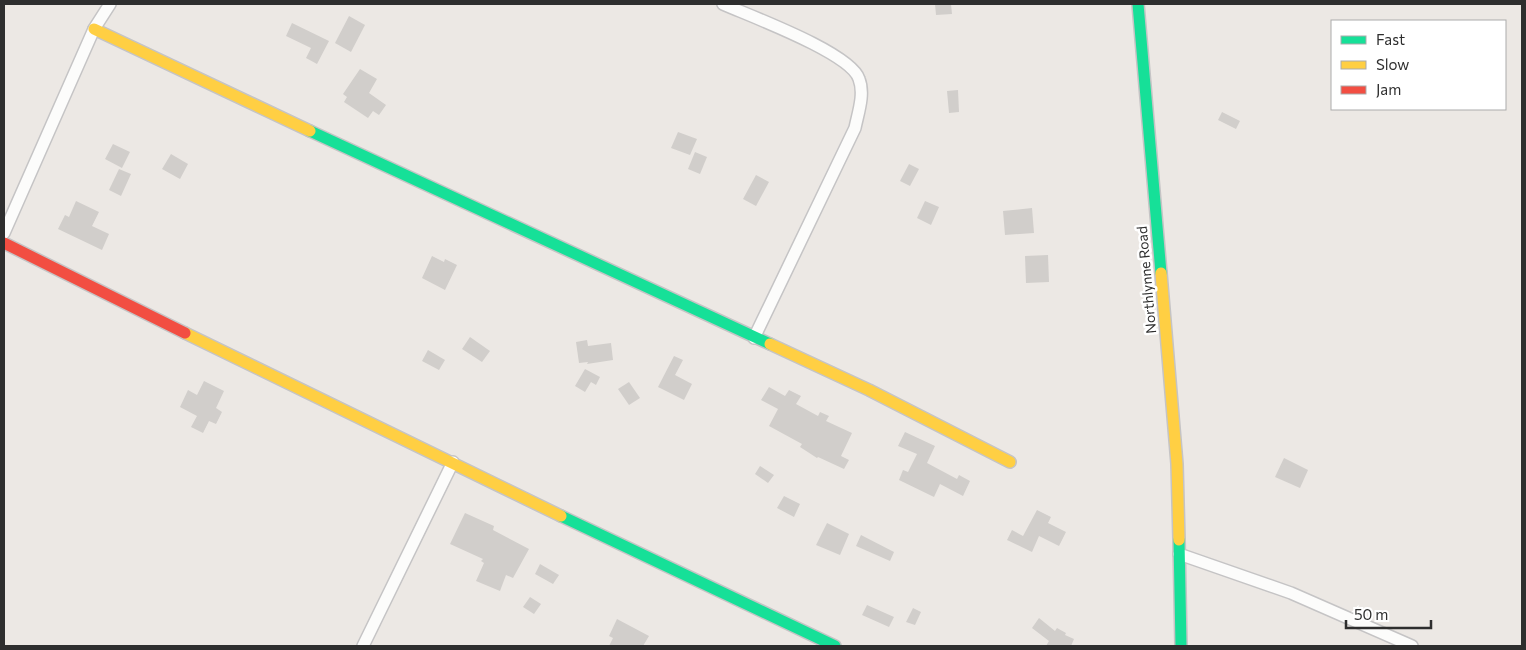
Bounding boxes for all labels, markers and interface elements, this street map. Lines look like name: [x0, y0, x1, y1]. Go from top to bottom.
legend: [1331, 20, 1506, 110]
text: Fast: [1376, 30, 1405, 48]
text: Slow: [1376, 55, 1409, 73]
text: Jam: [1376, 80, 1401, 98]
street label: Northlynne Road: [1133, 226, 1159, 334]
scale bar: [1346, 598, 1431, 630]
text: 50 m: [1354, 605, 1388, 623]

